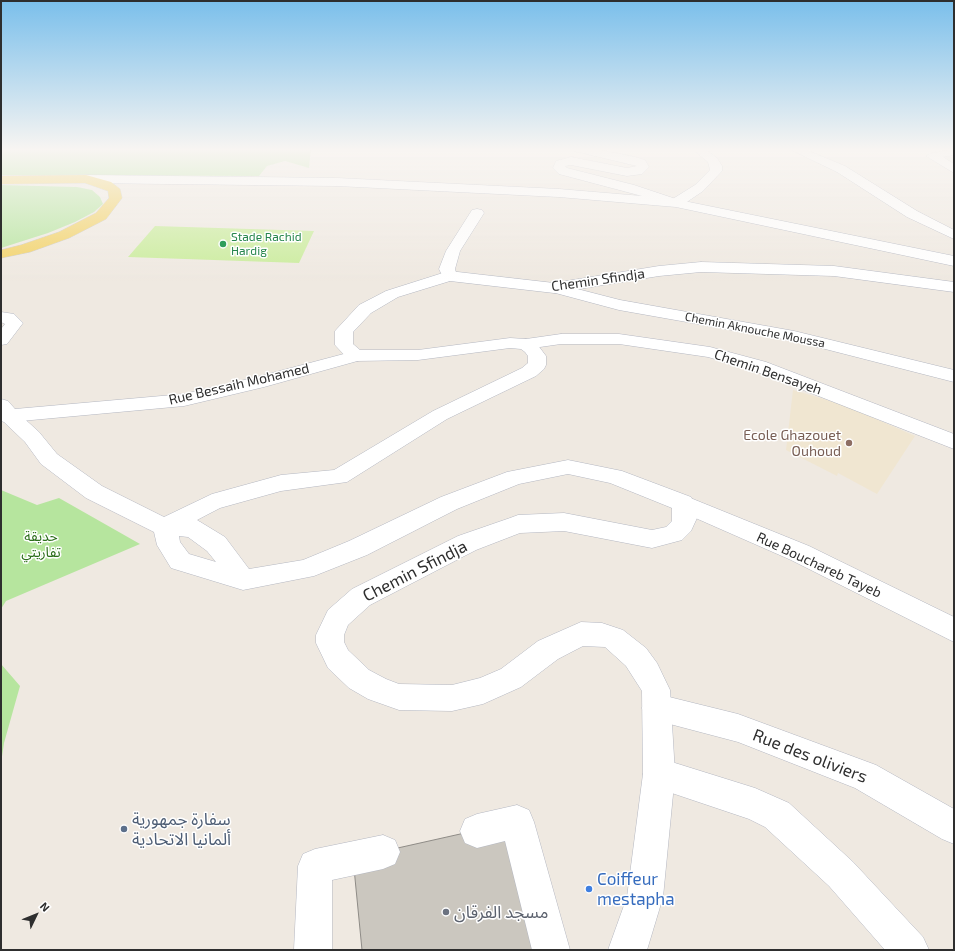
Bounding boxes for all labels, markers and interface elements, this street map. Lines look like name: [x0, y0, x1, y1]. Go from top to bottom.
place label: Stade Rachid Hardig: [231, 230, 302, 258]
marker: Stade Rachid Hardig: [218, 239, 228, 249]
street label: Chemin Sfindja: [550, 265, 646, 295]
street label: Chemin Aknouche Moussa: [684, 309, 826, 351]
street label: Chemin Bensayeh: [712, 346, 824, 398]
street label: Rue Bessaih Mohamed: [167, 360, 311, 408]
place label: Ecole Ghazouet Ouhoud: [743, 427, 841, 460]
marker: Ecole Ghazouet Ouhoud: [844, 438, 854, 448]
park label: حديقة تفاريتي: [21, 528, 61, 560]
street label: Rue Bouchareb Tayeb: [754, 529, 884, 601]
street label: Chemin Sfindja: [359, 536, 471, 606]
street label: Rue des oliviers: [750, 725, 870, 787]
place label: سفارة جمهورية ألمانيا الاتحادية: [132, 809, 231, 849]
marker: سفارة جمهورية ألمانيا الاتحادية: [119, 824, 129, 834]
place label: Coiffeur mestapha: [597, 869, 675, 909]
marker: Coiffeur mestapha: [584, 884, 594, 894]
north arrow: [16, 895, 56, 935]
text: N: [38, 899, 53, 914]
place label: مسجد الفرقان: [454, 902, 548, 922]
marker: مسجد الفرقان: [441, 907, 451, 917]

